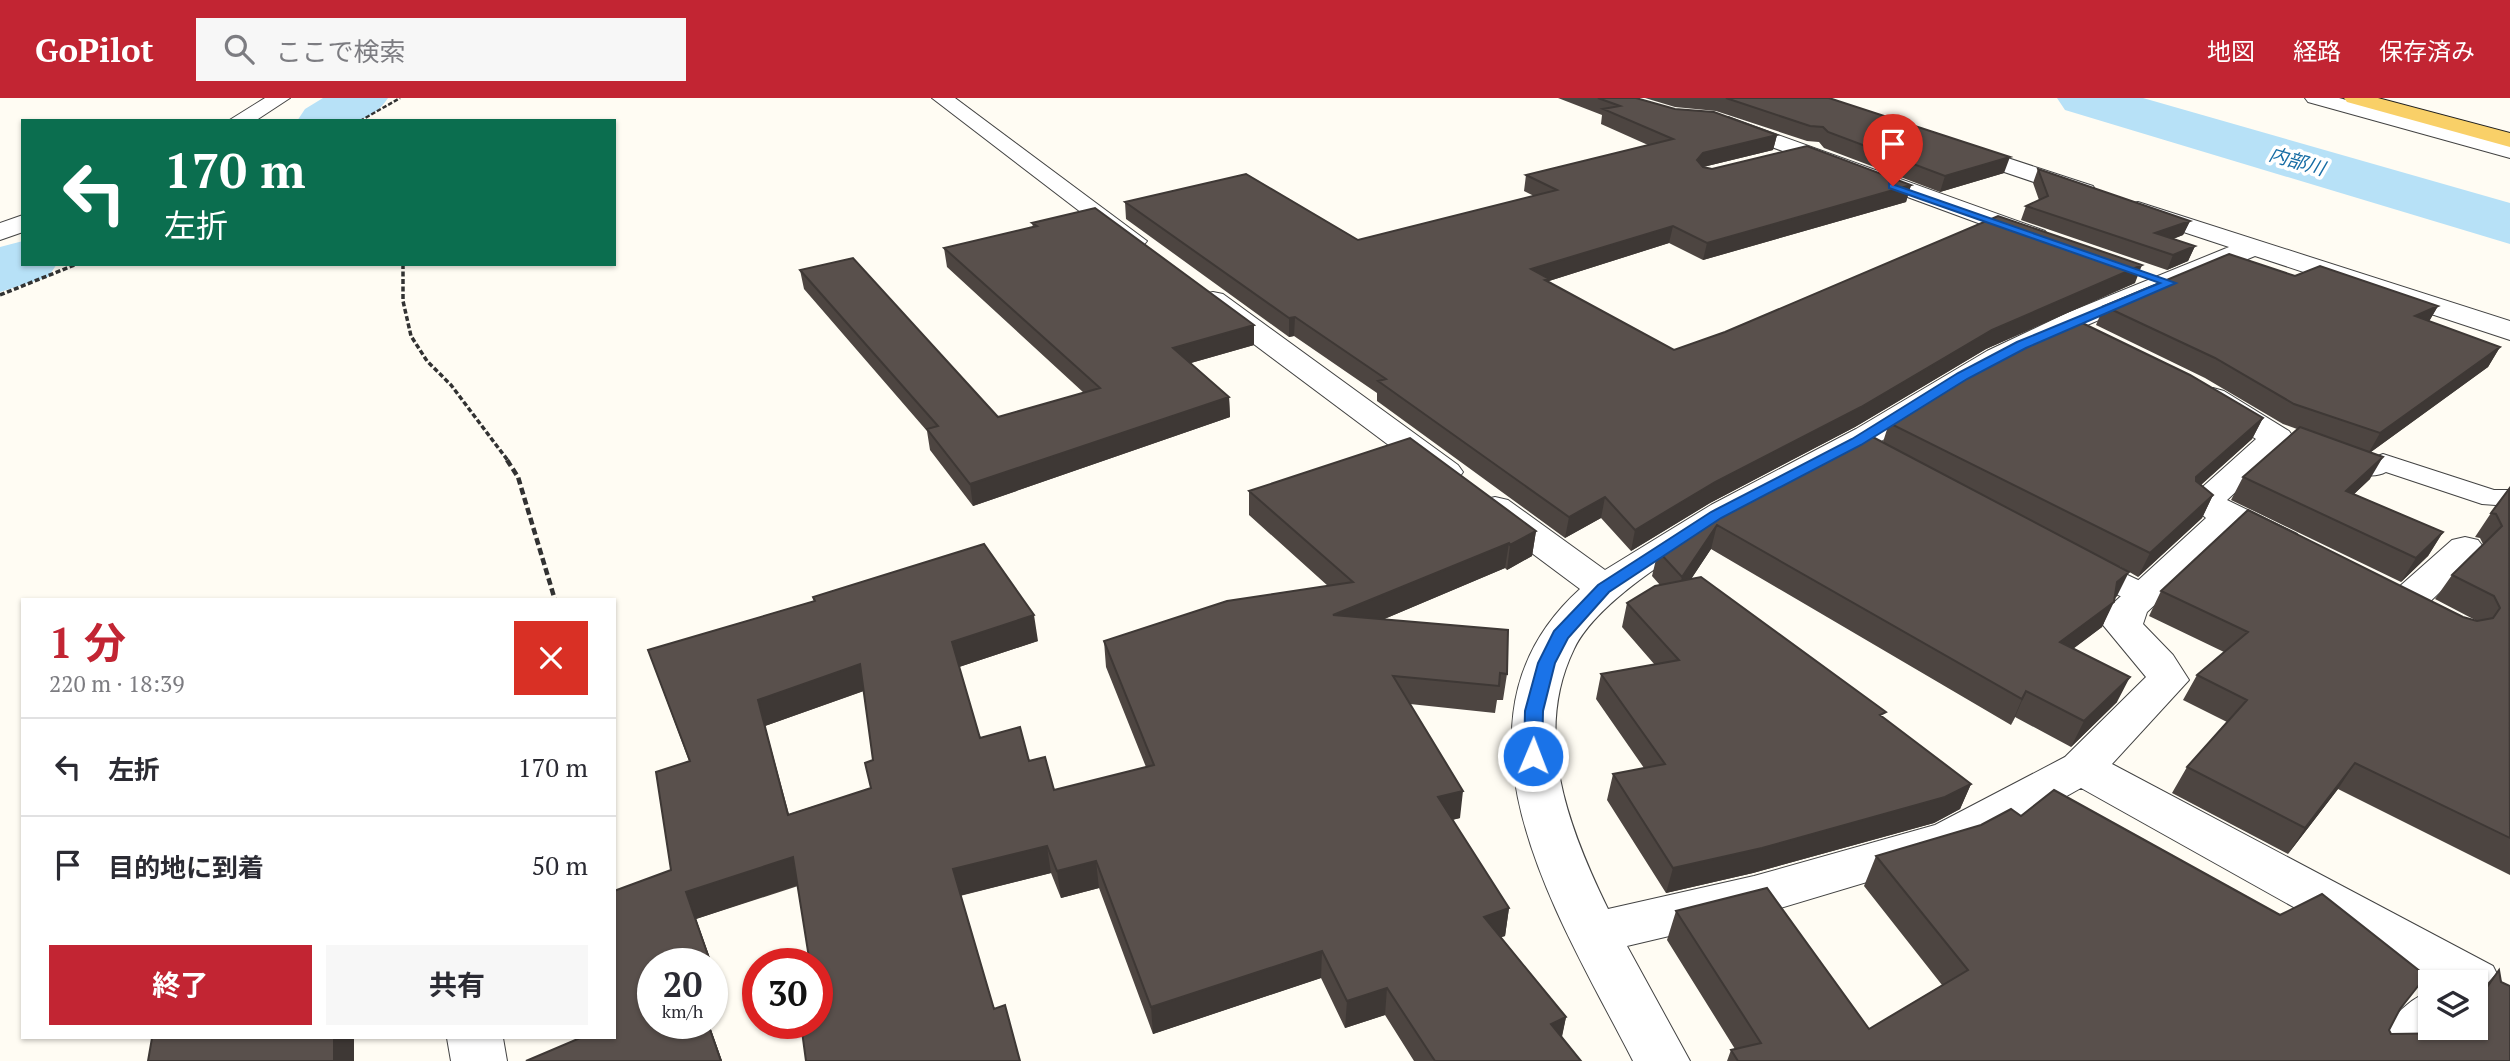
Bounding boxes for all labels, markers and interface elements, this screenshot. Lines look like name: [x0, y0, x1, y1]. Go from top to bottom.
search box: [196, 18, 686, 81]
text: GoPilot: [35, 28, 154, 71]
icon: search: [220, 30, 258, 68]
text: ここで検索: [276, 34, 406, 68]
text: 地図: [2207, 35, 2255, 67]
text: 経路: [2293, 35, 2341, 67]
text: 保存済み: [2379, 35, 2475, 67]
pin: [1863, 114, 1923, 186]
icon: arrive: [1874, 125, 1912, 163]
text: 170 m: [164, 137, 306, 202]
water label: 内部川: [2266, 141, 2330, 181]
icon: left: [49, 147, 140, 238]
text: 左折: [164, 204, 228, 246]
text: 1 分: [49, 614, 126, 670]
button: close: [514, 621, 588, 695]
text: 220 m · 18:39: [49, 668, 184, 699]
position arrow: [1496, 719, 1570, 793]
icon: left: [49, 748, 87, 786]
text: 170 m: [518, 750, 588, 784]
text: 左折: [108, 752, 160, 786]
icon: arrive: [49, 846, 87, 884]
text: 50 m: [532, 848, 588, 882]
text: 目的地に到着: [108, 850, 264, 884]
button: 終了: [49, 945, 312, 1025]
button: 共有: [326, 945, 588, 1025]
speed limit sign: 30: [742, 948, 833, 1039]
text: 20: [663, 961, 702, 1007]
map controls: [2418, 970, 2488, 1040]
button: layers: [2418, 970, 2488, 1040]
text: km/h: [662, 999, 703, 1023]

